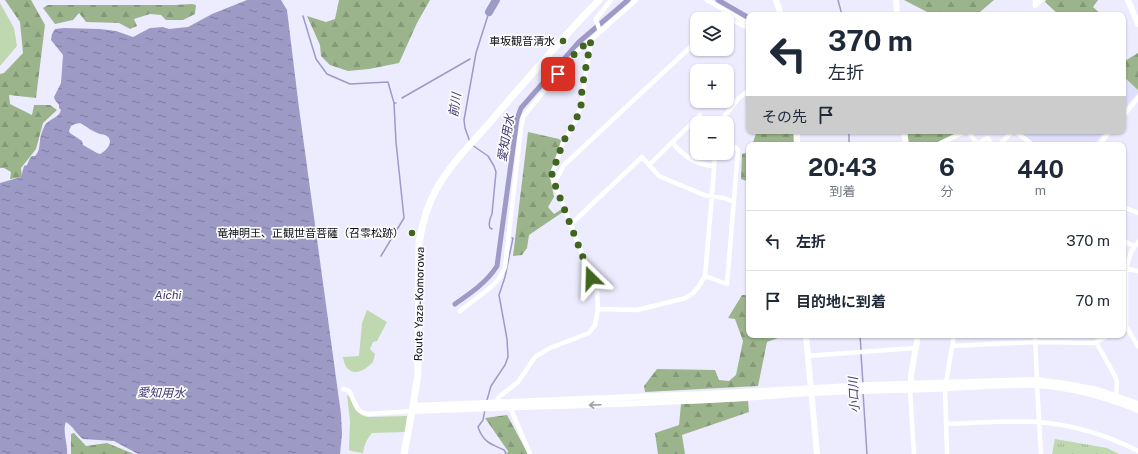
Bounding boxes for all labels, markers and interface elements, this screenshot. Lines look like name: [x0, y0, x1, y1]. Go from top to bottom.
map controls: [690, 12, 734, 160]
button: layers: [690, 12, 734, 56]
text: 370 m: [828, 24, 913, 57]
icon: left: [762, 28, 814, 80]
place label: 車坂観音清水: [489, 35, 555, 47]
marker: 車坂観音清水: [558, 36, 568, 46]
pin: [541, 57, 575, 91]
text: 左折: [828, 62, 864, 83]
icon: arrive: [547, 63, 569, 85]
button: +: [690, 64, 734, 108]
water label: 前川: [446, 90, 464, 118]
icon: arrive: [815, 104, 837, 126]
text: その先: [762, 108, 807, 125]
water label: 愛知用水: [495, 111, 517, 163]
button: −: [690, 116, 734, 160]
text: 20:43: [808, 153, 877, 181]
text: 6: [939, 153, 955, 181]
text: 440: [1017, 155, 1064, 183]
text: m: [1035, 183, 1046, 198]
text: 到着: [829, 184, 855, 199]
text: 分: [940, 184, 953, 199]
place label: 竜神明王、正観世音菩薩（召零松跡）: [217, 227, 404, 239]
marker: 竜神明王、正観世音菩薩（召零松跡）: [407, 228, 417, 238]
icon: left: [762, 230, 784, 252]
text: 370 m: [1066, 232, 1110, 249]
text: 左折: [796, 233, 826, 250]
street label: Route Yaza-Komorowa: [412, 247, 426, 361]
position arrow: [570, 257, 612, 299]
water label: Aichi: [154, 288, 182, 302]
icon: arrive: [762, 290, 784, 312]
text: 70 m: [1075, 292, 1110, 309]
text: 目的地に到着: [796, 293, 886, 310]
water label: 小口川: [846, 375, 862, 413]
water label: 愛知用水: [137, 386, 187, 400]
one-way arrow: [589, 401, 602, 408]

